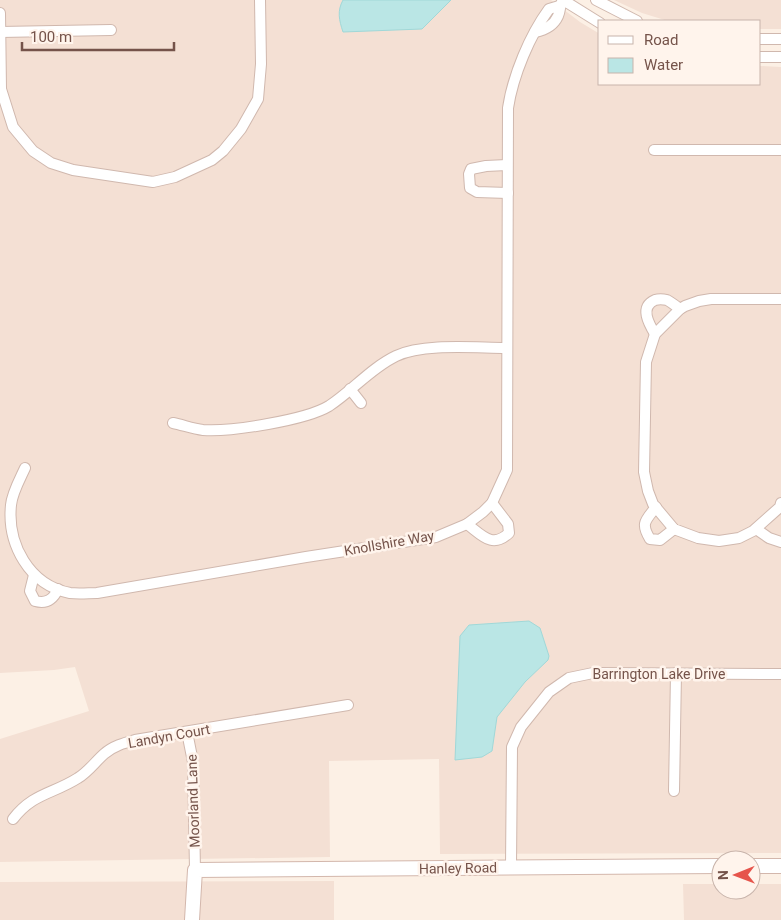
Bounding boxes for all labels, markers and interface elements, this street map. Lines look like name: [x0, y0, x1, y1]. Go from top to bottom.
scale bar: [22, 20, 175, 52]
legend: [598, 20, 761, 85]
text: 100 m: [30, 28, 72, 46]
text: Road: [644, 31, 678, 49]
text: Water: [644, 56, 683, 74]
street label: Knollshire Way: [343, 527, 436, 559]
street label: Barrington Lake Drive: [593, 666, 725, 682]
street label: Landyn Court: [127, 721, 212, 751]
street label: Moorland Lane: [183, 754, 203, 848]
north arrow: [711, 850, 761, 900]
street label: Hanley Road: [419, 859, 497, 877]
text: N: [715, 870, 731, 880]

